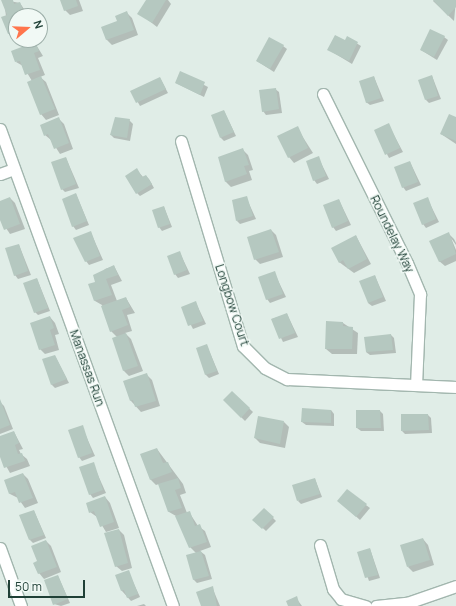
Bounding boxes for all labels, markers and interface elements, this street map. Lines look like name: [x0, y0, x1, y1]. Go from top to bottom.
north arrow: [8, 8, 48, 48]
text: N: [30, 18, 47, 30]
street label: Roundelay Way: [367, 193, 417, 275]
street label: Longbow Court: [212, 262, 252, 348]
street label: Manassas Run: [66, 328, 108, 408]
scale bar: [10, 572, 87, 598]
text: 50 m: [15, 578, 42, 595]

